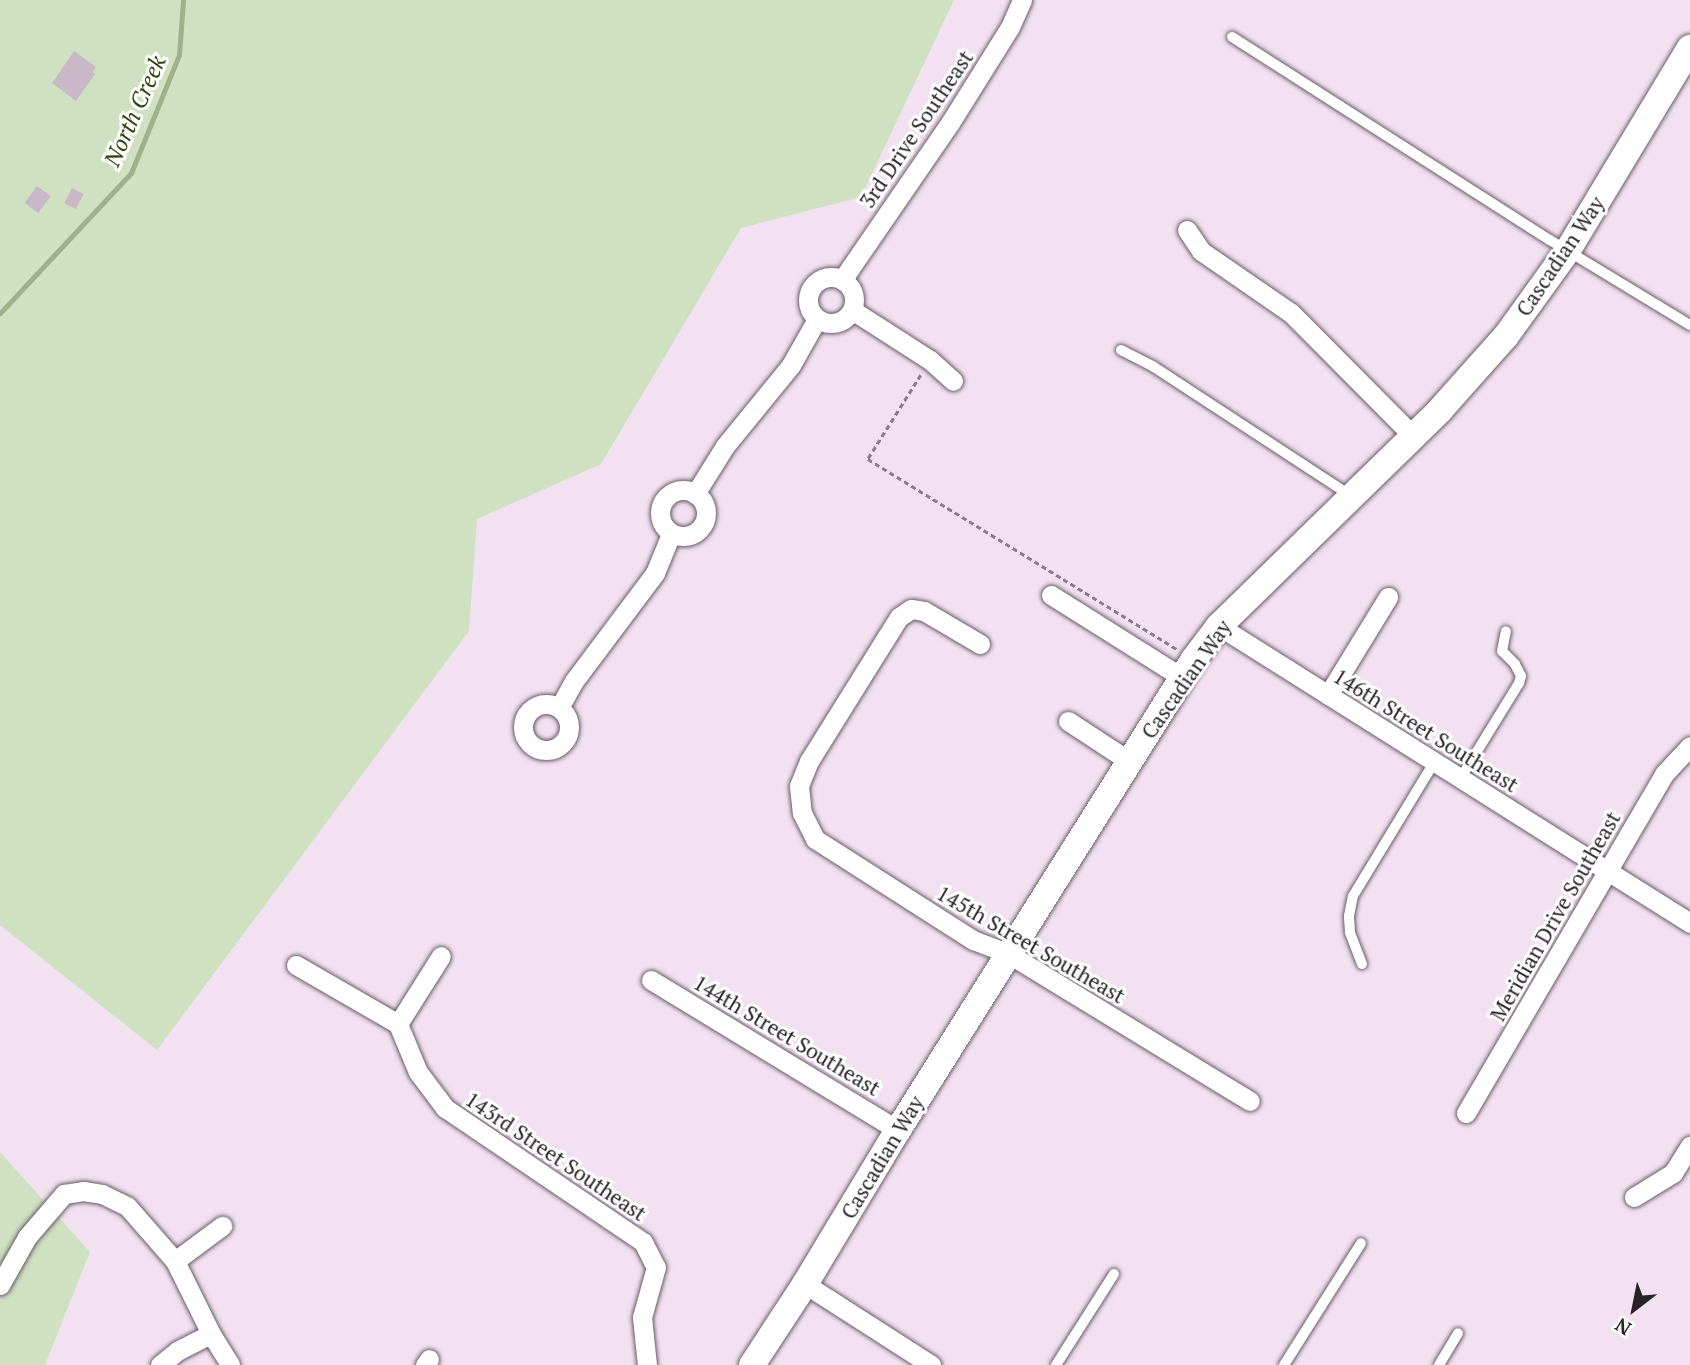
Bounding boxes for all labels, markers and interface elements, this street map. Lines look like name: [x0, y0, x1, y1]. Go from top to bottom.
street label: 3rd Drive Southeast: [854, 46, 978, 212]
water label: North Creek: [98, 51, 172, 171]
street label: Cascadian Way: [1511, 191, 1609, 321]
street label: Cascadian Way: [1136, 615, 1236, 743]
street label: 146th Street Southeast: [1329, 663, 1523, 797]
street label: Meridian Drive Southeast: [1485, 807, 1625, 1025]
street label: 145th Street Southeast: [932, 880, 1130, 1008]
street label: 144th Street Southeast: [689, 969, 885, 1101]
street label: 143rd Street Southeast: [461, 1086, 651, 1226]
street label: Cascadian Way: [835, 1091, 929, 1223]
north arrow: [1599, 1274, 1669, 1344]
text: N: [1610, 1313, 1635, 1342]

